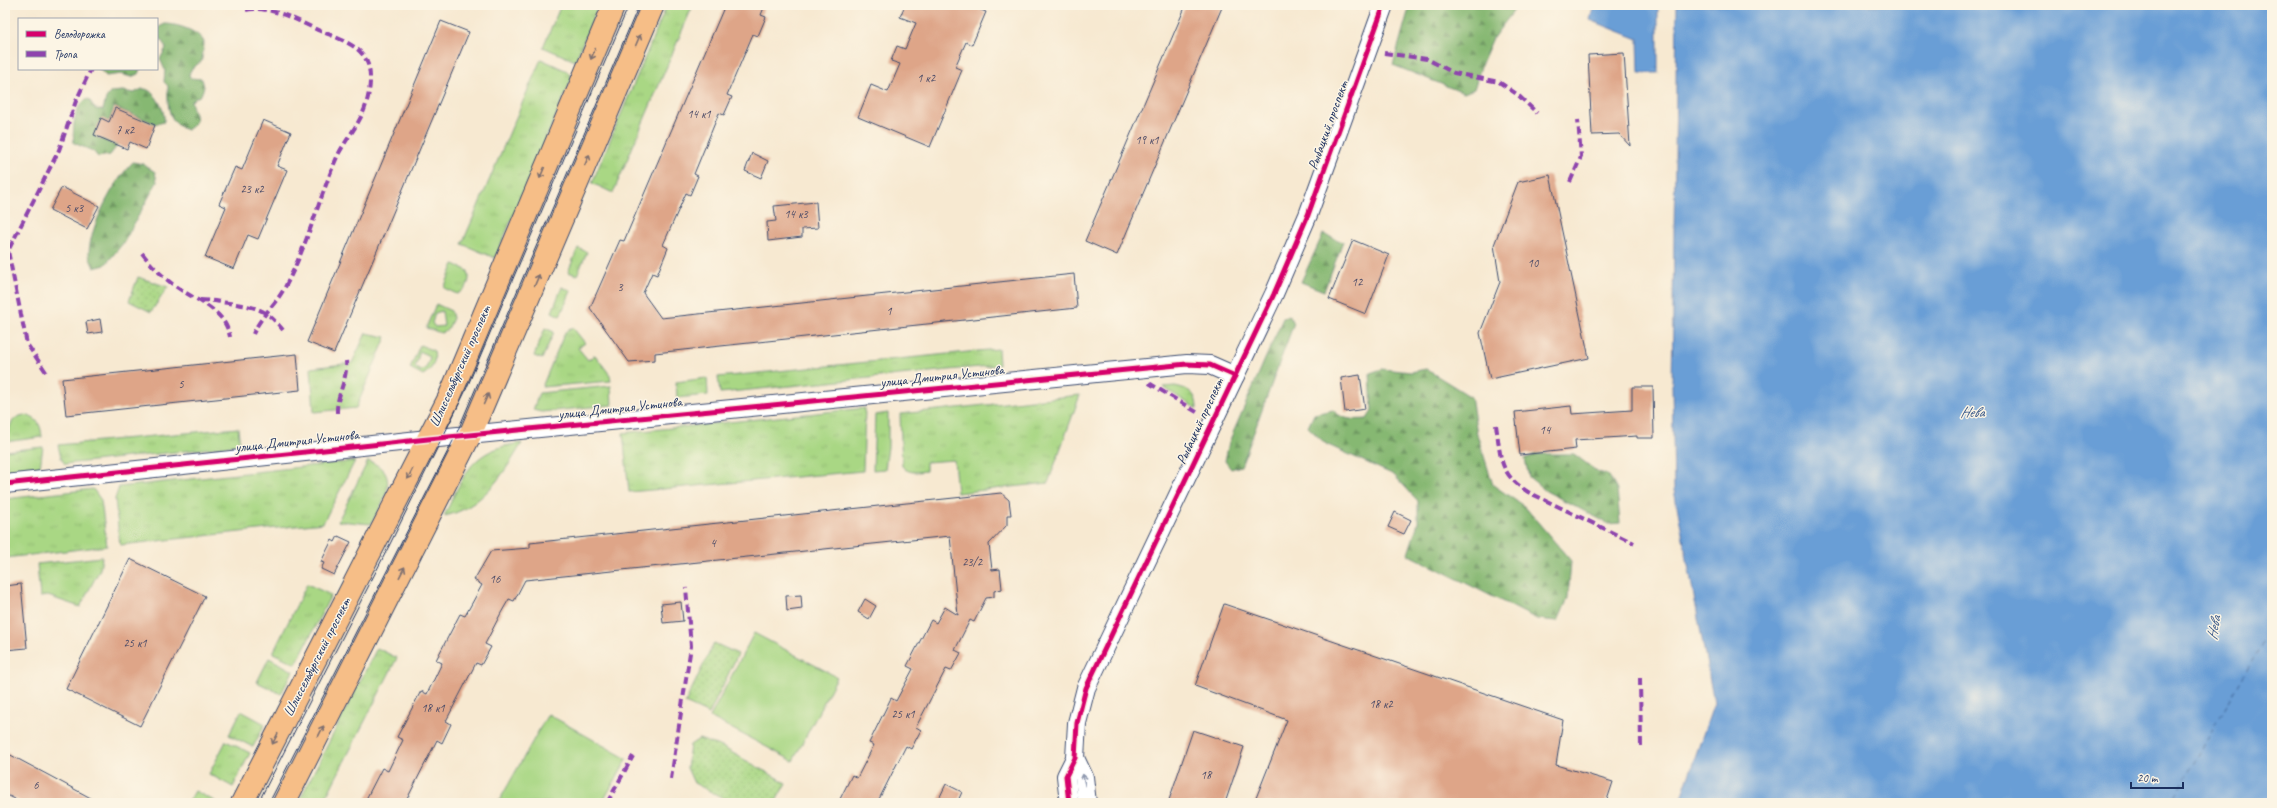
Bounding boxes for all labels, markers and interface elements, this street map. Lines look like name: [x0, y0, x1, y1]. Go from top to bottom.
legend: [18, 18, 158, 70]
text: Велодорожка: [54, 26, 106, 42]
one-way arrow: [635, 35, 642, 47]
text: Тропа: [54, 46, 78, 62]
one-way arrow: [589, 47, 596, 59]
house number: 1 к2: [917, 70, 937, 86]
street label: Рыбацкий проспект: [1304, 77, 1352, 172]
house number: 14 к1: [687, 106, 711, 122]
house number: 7 к2: [116, 122, 136, 138]
house number: 19 к1: [1135, 132, 1159, 148]
one-way arrow: [584, 154, 591, 166]
one-way arrow: [538, 167, 546, 179]
house number: 23 к2: [240, 181, 265, 197]
house number: 5 к3: [65, 200, 85, 216]
house number: 14 к3: [784, 206, 809, 222]
house number: 10: [1528, 255, 1540, 271]
one-way arrow: [533, 274, 541, 286]
house number: 12: [1352, 274, 1364, 290]
house number: 3: [617, 279, 624, 295]
street label: Шлиссельбургский проспект: [426, 302, 495, 429]
house number: 1: [886, 303, 892, 319]
street label: улица Дмитрия Устинова: [878, 361, 1006, 391]
street label: Рыбацкий проспект: [1173, 374, 1228, 467]
house number: 5: [178, 376, 184, 392]
street label: улица Дмитрия Устинова: [556, 393, 684, 423]
one-way arrow: [483, 394, 490, 406]
water label: Нева: [1960, 403, 1986, 422]
house number: 14: [1540, 422, 1552, 438]
street label: улица Дмитрия Устинова: [233, 426, 361, 456]
one-way arrow: [406, 468, 413, 480]
house number: 4: [710, 535, 717, 551]
house number: 23/2: [962, 554, 984, 570]
one-way arrow: [399, 566, 407, 578]
house number: 16: [490, 571, 501, 587]
street label: Шлиссельбургский проспект: [280, 594, 355, 719]
water label: Нева: [2202, 613, 2226, 642]
house number: 25 к1: [123, 635, 147, 651]
house number: 18 к2: [1369, 696, 1394, 712]
house number: 18 к1: [421, 700, 445, 716]
house number: 25 к1: [891, 706, 915, 722]
one-way arrow: [318, 725, 325, 737]
one-way arrow: [270, 733, 278, 745]
scale bar: [2131, 764, 2183, 790]
house number: 18: [1201, 767, 1213, 783]
text: 20 m: [2137, 770, 2159, 786]
one-way arrow: [1080, 774, 1088, 787]
house number: 6: [33, 777, 39, 793]

